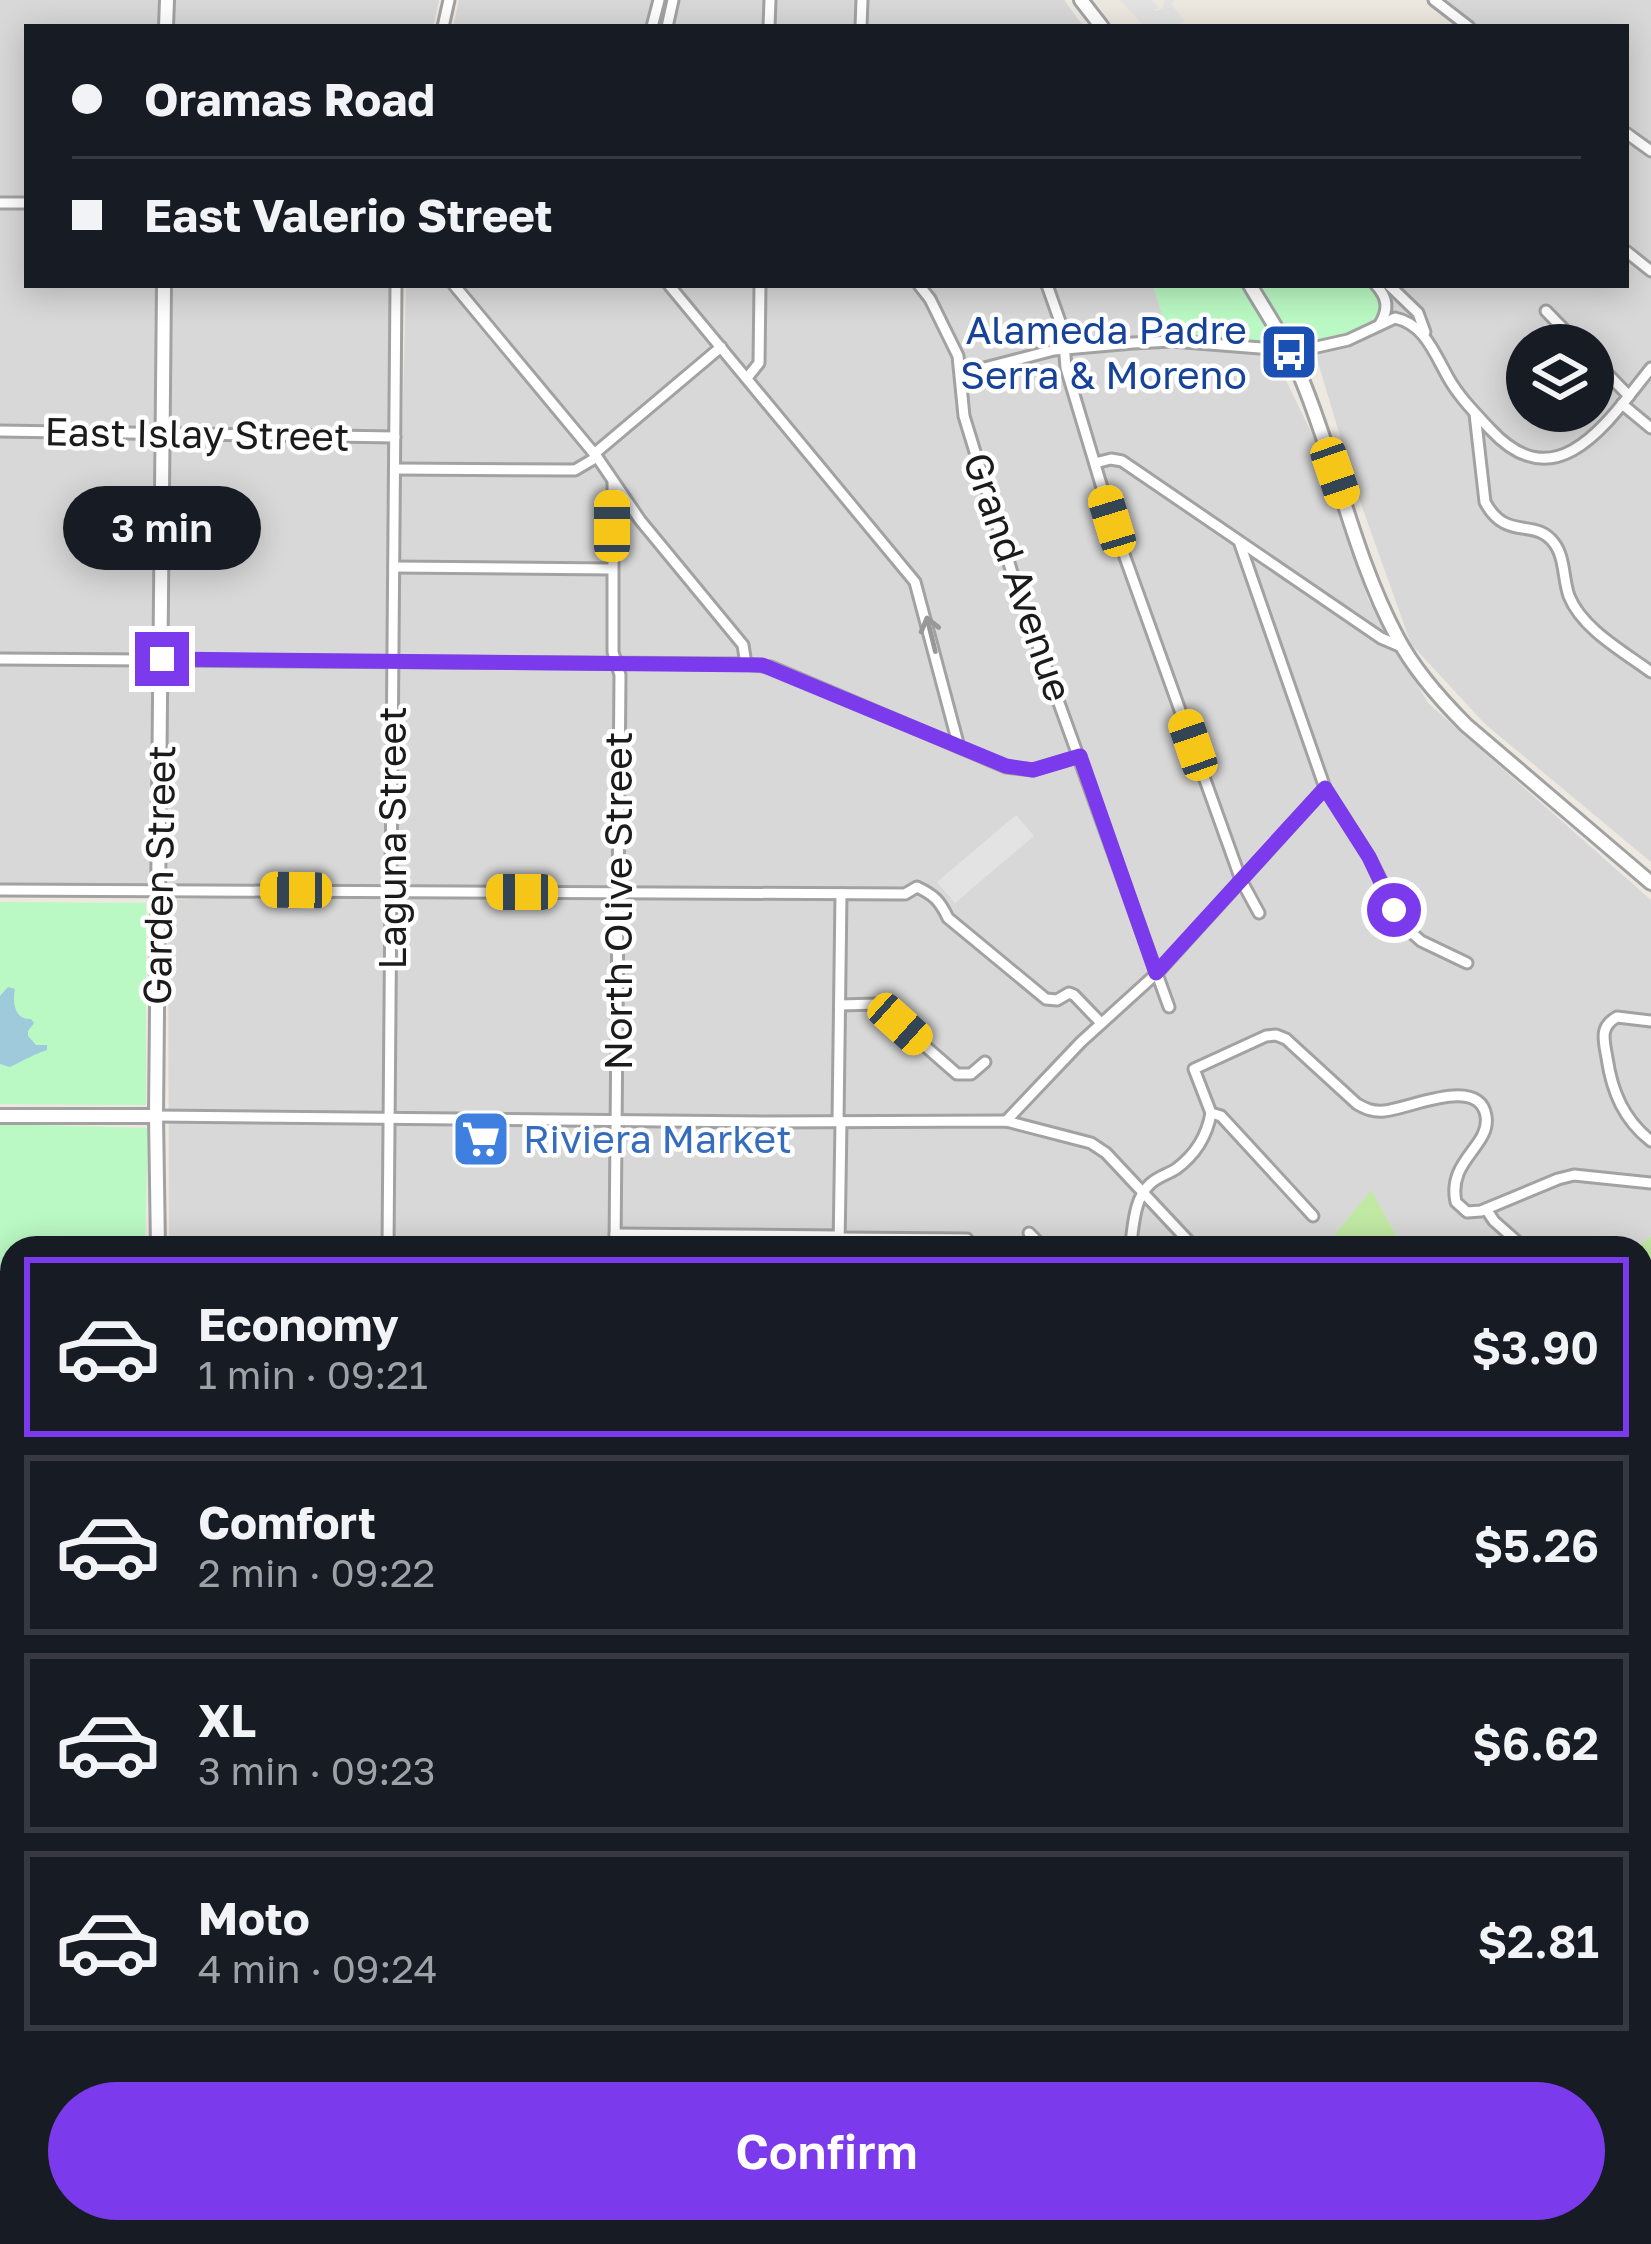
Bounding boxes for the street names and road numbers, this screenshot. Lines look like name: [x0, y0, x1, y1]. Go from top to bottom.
street label: East Islay Street: [44, 407, 350, 460]
street label: Grand Avenue: [954, 446, 1083, 707]
street label: Laguna Street: [368, 706, 415, 970]
street label: North Olive Street: [594, 731, 641, 1071]
street label: Garden Street: [133, 745, 184, 1005]

